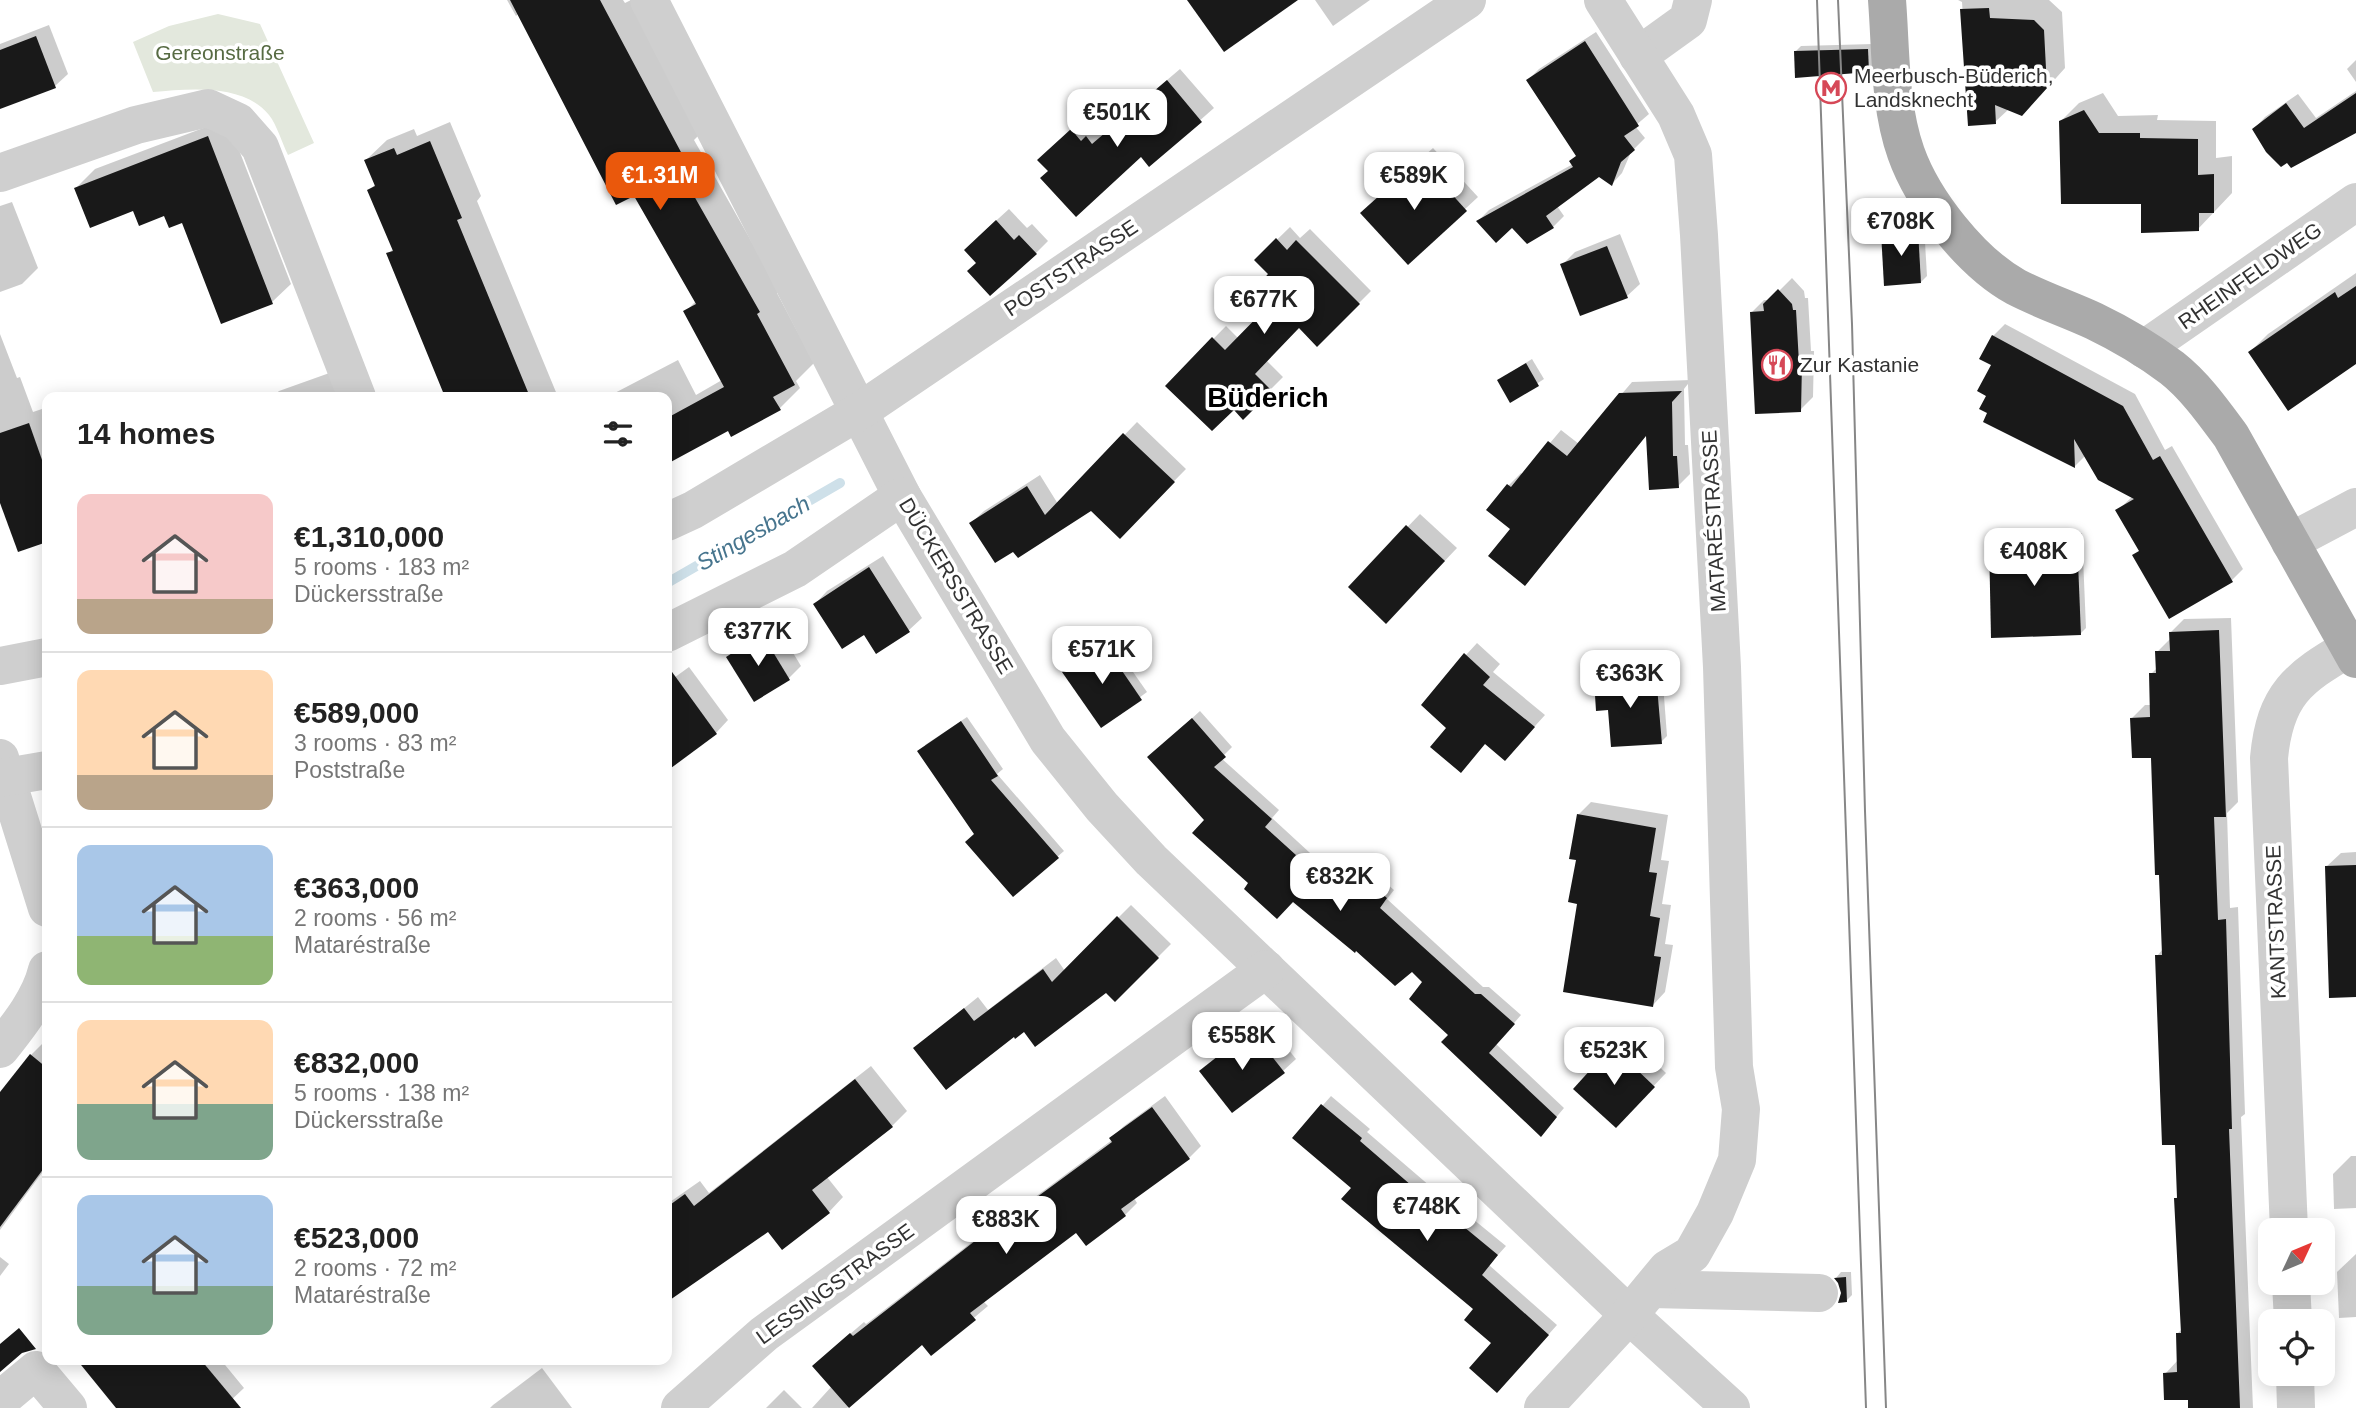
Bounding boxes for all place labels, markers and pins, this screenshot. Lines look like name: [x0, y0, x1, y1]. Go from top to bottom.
place label: Meerbusch-Büderich, Landsknecht: [1854, 64, 2054, 111]
metro station icon: Meerbusch-Büderich, Landsknecht: [1814, 71, 1848, 105]
pin: €501K: [1068, 90, 1166, 149]
pin: €1.31M: [603, 152, 717, 212]
pin: €589K: [1365, 152, 1463, 212]
pin: €708K: [1852, 198, 1950, 258]
pin: €677K: [1215, 276, 1313, 336]
restaurant icon: Zur Kastanie: [1760, 348, 1794, 382]
place label: Zur Kastanie: [1800, 353, 1919, 376]
pin: €408K: [1985, 528, 2083, 588]
pin: €377K: [709, 608, 807, 668]
pin: €571K: [1053, 626, 1151, 686]
pin: €363K: [1581, 650, 1679, 710]
pin: €832K: [1291, 853, 1389, 913]
pin: €558K: [1193, 1012, 1291, 1072]
pin: €523K: [1565, 1028, 1663, 1087]
pin: €748K: [1378, 1184, 1476, 1243]
pin: €883K: [957, 1196, 1055, 1256]

